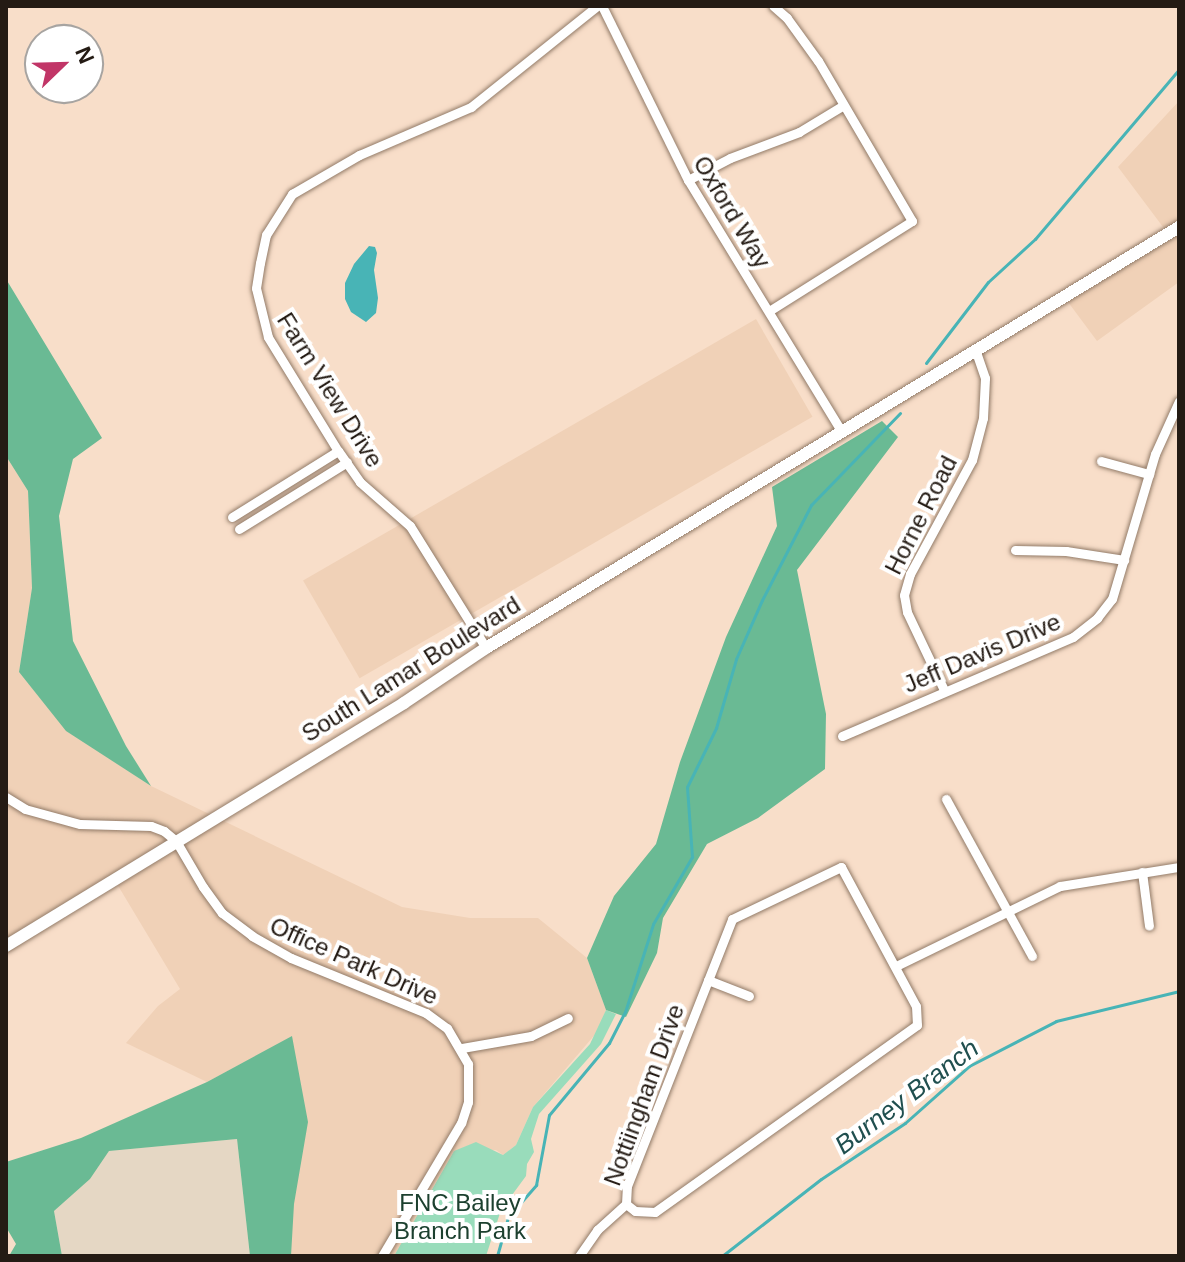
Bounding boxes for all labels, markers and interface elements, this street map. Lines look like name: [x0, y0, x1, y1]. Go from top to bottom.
north arrow: [24, 24, 104, 104]
text: N: [70, 43, 99, 67]
street label: Oxford Way: [687, 151, 777, 273]
street label: Farm View Drive: [271, 307, 389, 473]
street label: Horne Road: [879, 451, 963, 579]
street label: South Lamar Boulevard: [296, 590, 526, 748]
street label: Jeff Davis Drive: [899, 607, 1065, 699]
street label: Office Park Drive: [265, 911, 443, 1011]
street label: Nottiingham Drive: [598, 1000, 690, 1190]
water label: Burney Branch: [829, 1033, 985, 1161]
park label: FNC Bailey Branch Park: [394, 1189, 526, 1245]

